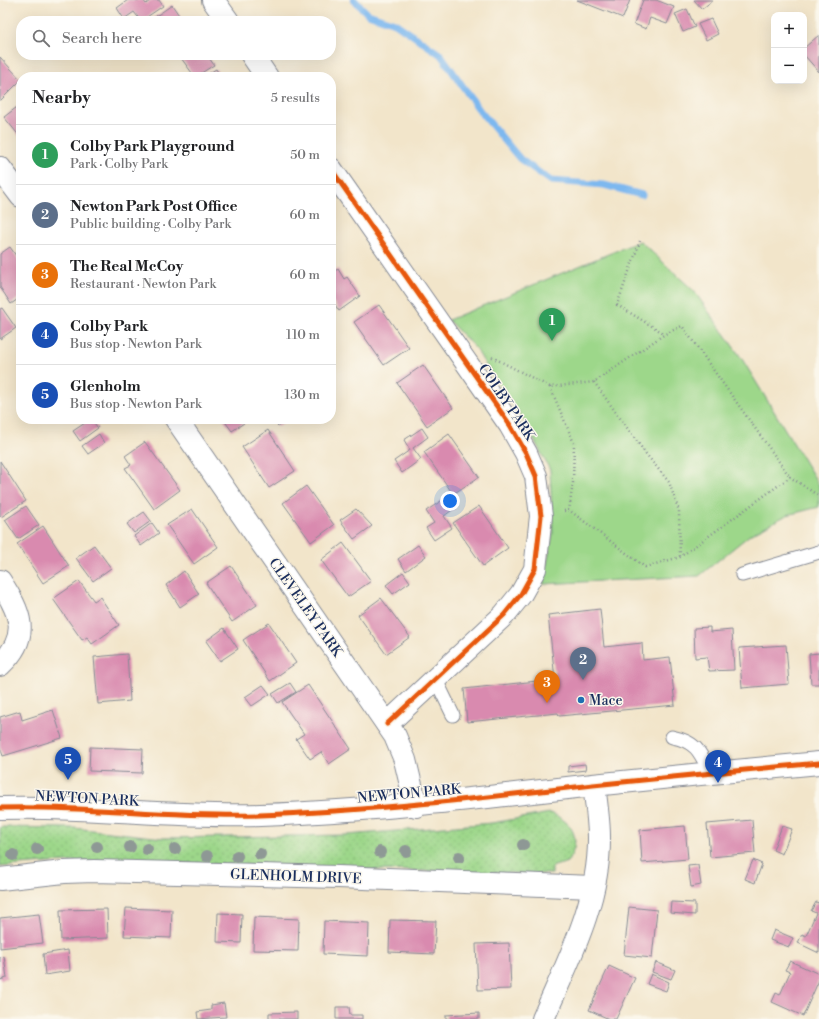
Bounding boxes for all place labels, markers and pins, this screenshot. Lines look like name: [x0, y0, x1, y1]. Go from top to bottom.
pin: 1: [539, 308, 565, 341]
pin: 2: [570, 647, 596, 680]
pin: 3: [534, 670, 560, 703]
place label: Mace: [589, 692, 623, 710]
marker: Mace: [576, 695, 586, 705]
pin: 5: [55, 747, 81, 780]
pin: 4: [705, 750, 731, 783]

